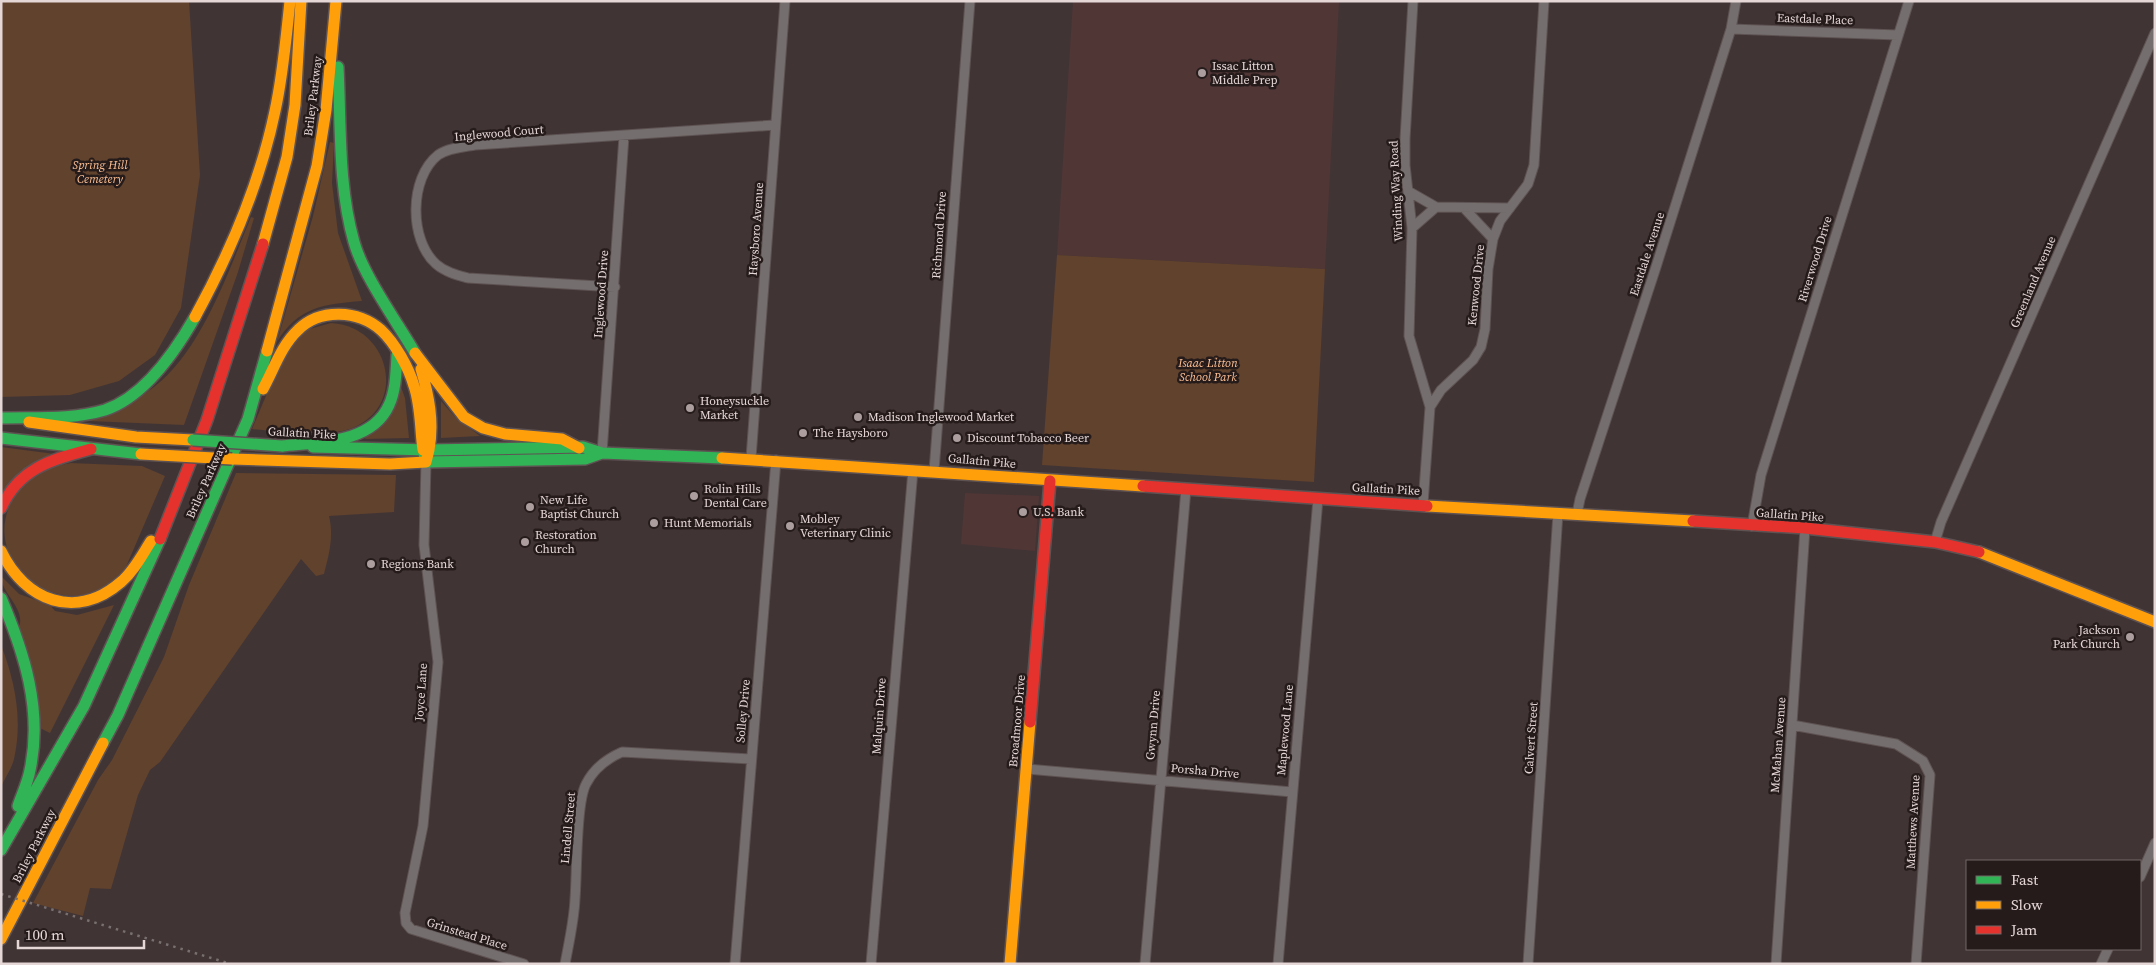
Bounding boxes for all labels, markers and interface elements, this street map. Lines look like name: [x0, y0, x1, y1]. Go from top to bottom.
street label: Eastdale Place: [1777, 10, 1853, 28]
street label: Briley Parkway: [300, 54, 326, 137]
place label: Issac Litton Middle Prep: [1212, 58, 1277, 88]
marker: Issac Litton Middle Prep: [1196, 67, 1208, 79]
street label: Inglewood Court: [454, 121, 544, 145]
street label: Winding Way Road: [1385, 140, 1407, 242]
park label: Spring Hill Cemetery: [72, 157, 128, 187]
street label: Haysboro Avenue: [745, 182, 767, 276]
street label: Richmond Drive: [928, 191, 950, 279]
street label: Eastdale Avenue: [1626, 210, 1668, 298]
street label: Riverwood Drive: [1794, 214, 1836, 304]
street label: Greenland Avenue: [2006, 234, 2060, 330]
street label: Kenwood Drive: [1464, 244, 1488, 326]
street label: Inglewood Drive: [590, 250, 612, 338]
park label: Isaac Litton School Park: [1177, 355, 1238, 385]
place label: Honeysuckle Market: [700, 393, 769, 423]
marker: Honeysuckle Market: [684, 402, 696, 414]
place label: Madison Inglewood Market: [868, 409, 1014, 425]
marker: Madison Inglewood Market: [852, 411, 864, 423]
street label: Gallatin Pike: [268, 423, 336, 443]
place label: The Haysboro: [813, 425, 888, 441]
marker: The Haysboro: [797, 427, 809, 439]
place label: Discount Tobacco Beer: [967, 430, 1089, 446]
marker: Discount Tobacco Beer: [951, 432, 963, 444]
street label: Briley Parkway: [182, 440, 230, 521]
street label: Gallatin Pike: [947, 450, 1017, 472]
street label: Gallatin Pike: [1352, 479, 1420, 499]
place label: Rolin Hills Dental Care: [704, 481, 767, 511]
marker: Rolin Hills Dental Care: [688, 490, 700, 502]
place label: New Life Baptist Church: [540, 492, 619, 522]
marker: New Life Baptist Church: [524, 501, 536, 513]
place label: U.S. Bank: [1033, 504, 1085, 520]
street label: Gallatin Pike: [1755, 505, 1825, 525]
marker: U.S. Bank: [1017, 506, 1029, 518]
place label: Mobley Veterinary Clinic: [800, 511, 891, 541]
place label: Hunt Memorials: [664, 515, 752, 531]
marker: Hunt Memorials: [648, 517, 660, 529]
marker: Mobley Veterinary Clinic: [784, 520, 796, 532]
place label: Restoration Church: [535, 527, 597, 557]
marker: Restoration Church: [519, 536, 531, 548]
place label: Regions Bank: [381, 556, 454, 572]
marker: Regions Bank: [365, 558, 377, 570]
place label: Jackson Park Church: [2053, 622, 2120, 652]
marker: Jackson Park Church: [2124, 631, 2136, 643]
street label: Joyce Lane: [411, 663, 431, 722]
street label: Broadmoor Drive: [1005, 674, 1029, 768]
street label: Malquin Drive: [868, 677, 890, 755]
street label: Solley Drive: [732, 679, 754, 743]
street label: Maplewood Lane: [1273, 684, 1297, 776]
street label: Gwynn Drive: [1142, 689, 1164, 761]
street label: McMahan Avenue: [1767, 697, 1789, 793]
street label: Calvert Street: [1521, 701, 1542, 775]
street label: Porsha Drive: [1170, 760, 1240, 782]
street label: Matthews Avenue: [1903, 775, 1923, 869]
street label: Lindell Street: [557, 791, 579, 864]
street label: Briley Parkway: [9, 806, 60, 885]
legend: [1966, 860, 2141, 950]
text: Fast: [2011, 869, 2038, 890]
text: Slow: [2011, 894, 2043, 915]
street label: Grinstead Place: [425, 914, 509, 954]
scale bar: [18, 918, 144, 950]
text: Jam: [2010, 919, 2038, 940]
text: 100 m: [25, 924, 65, 945]

